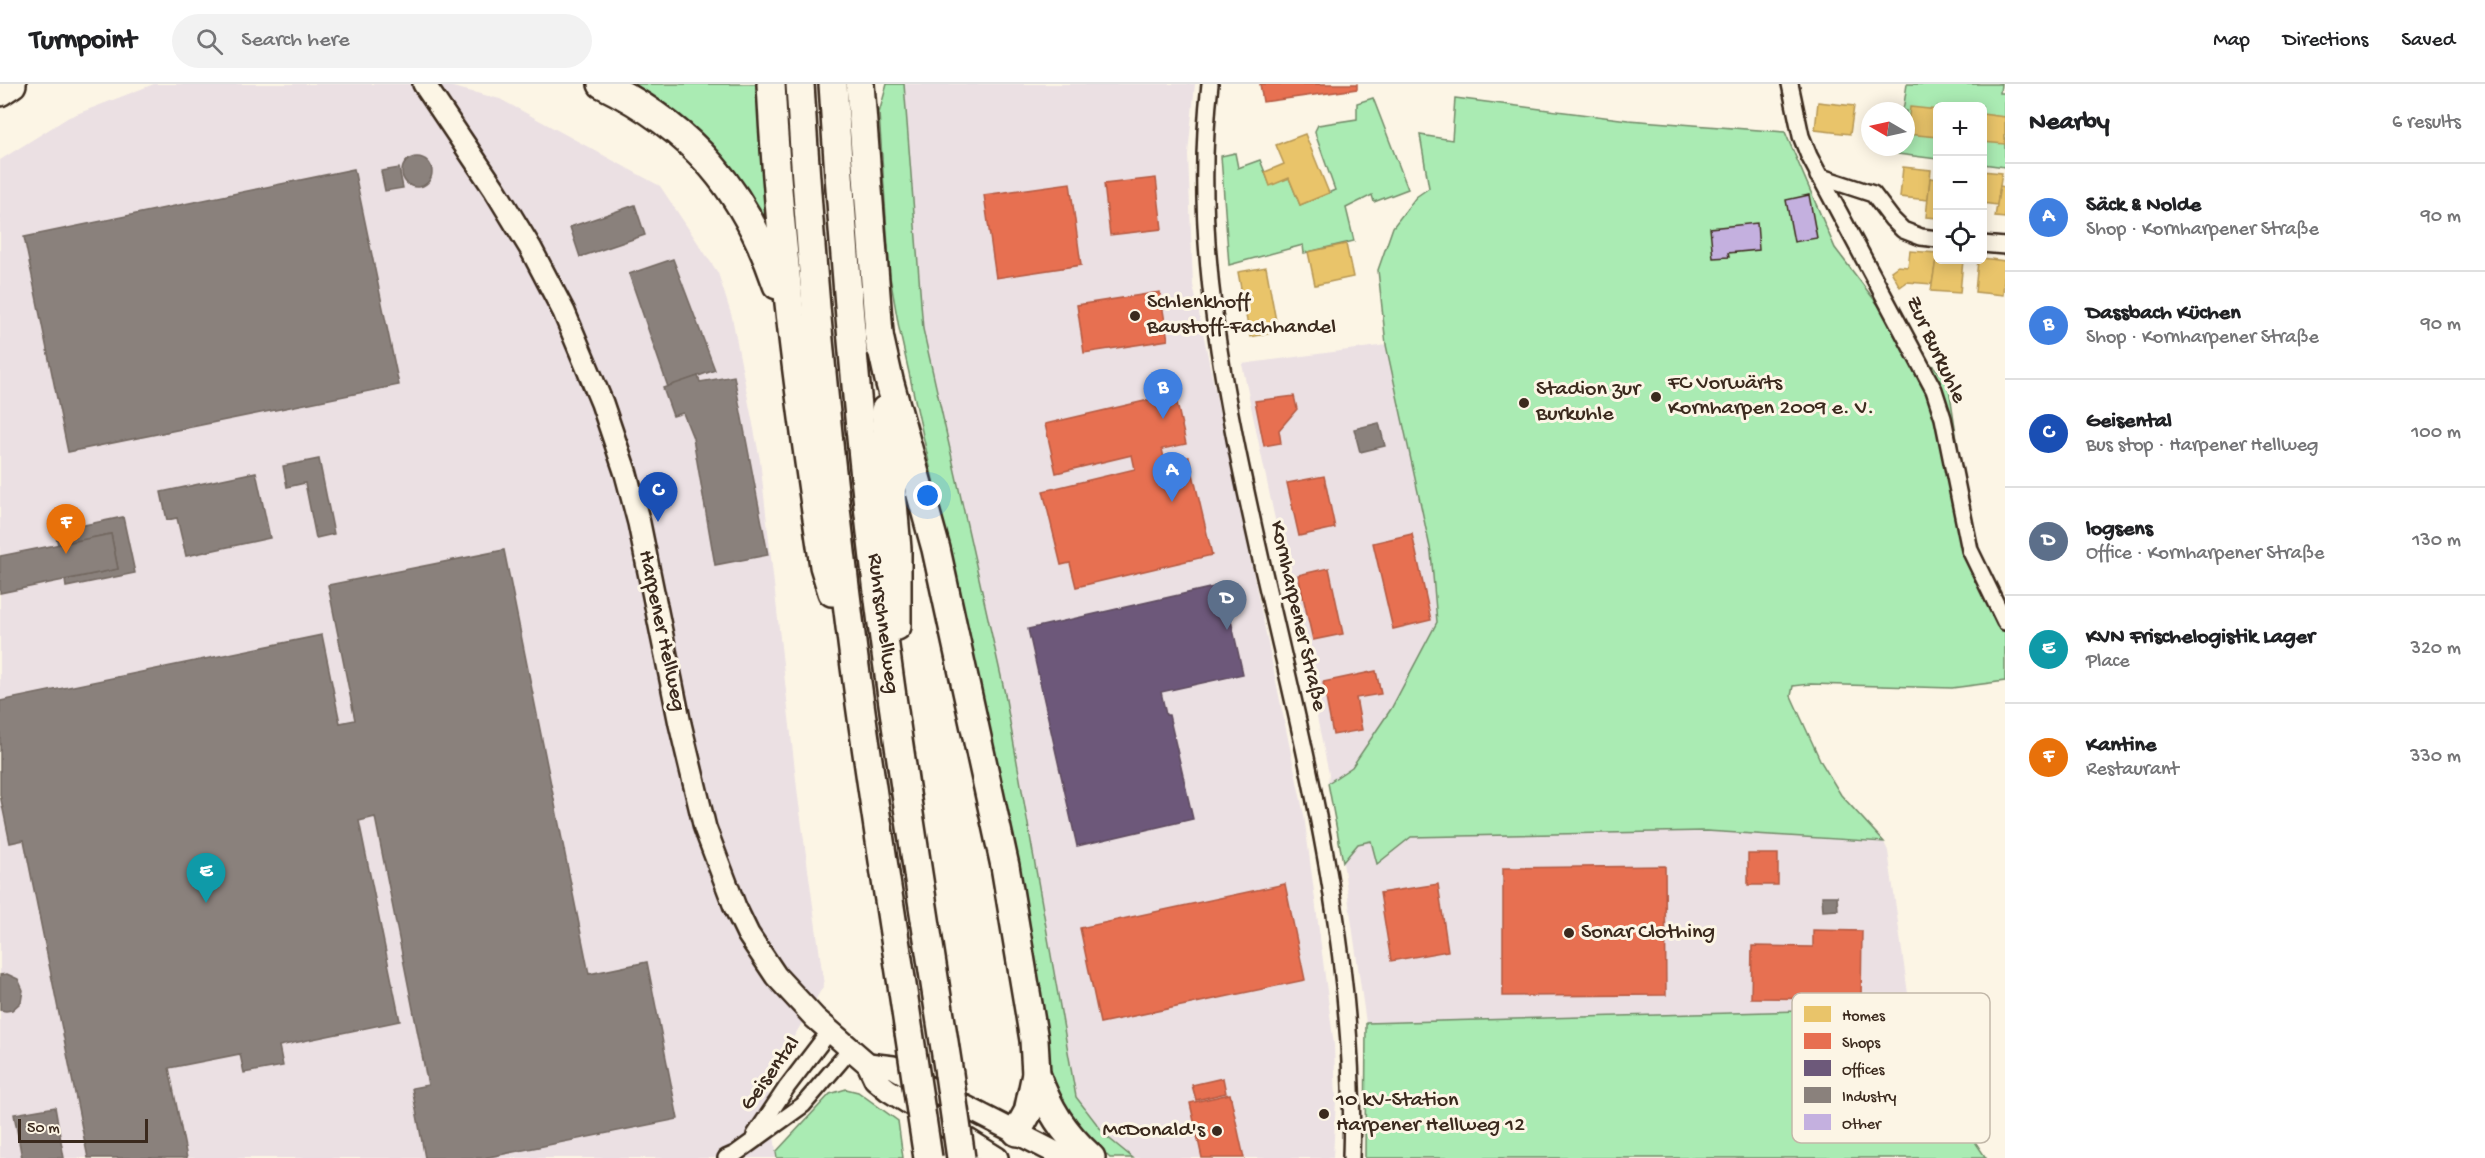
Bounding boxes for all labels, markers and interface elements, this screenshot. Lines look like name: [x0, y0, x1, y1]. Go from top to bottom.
search box: [172, 14, 592, 68]
text: Turnpoint: [30, 25, 136, 58]
icon: search: [193, 25, 226, 58]
text: Search here: [241, 28, 350, 54]
text: Map: [2213, 29, 2250, 54]
text: Directions: [2283, 29, 2368, 54]
text: Saved: [2401, 29, 2455, 54]
north arrow: [1861, 102, 1915, 156]
map controls: [1933, 102, 1987, 264]
button: +: [1933, 102, 1987, 156]
text: Nearby: [2029, 108, 2110, 139]
text: 6 results: [2392, 112, 2461, 135]
button: −: [1933, 156, 1987, 210]
text: Säck & Nolde: [2086, 193, 2201, 219]
text: A: [2043, 206, 2054, 229]
text: 90 m: [2421, 206, 2461, 229]
button: locate: [1933, 210, 1987, 264]
text: Shop · Kornharpener Straße: [2086, 219, 2319, 242]
place label: Schlenkhoff Baustoff-Fachhandel: [1146, 290, 1336, 341]
street label: Zur Burkuhle: [1899, 292, 1971, 408]
text: Dassbach Küchen: [2086, 301, 2241, 327]
marker: Schlenkhoff Baustoff-Fachhandel: [1128, 309, 1142, 323]
text: B: [2043, 314, 2054, 337]
text: 90 m: [2421, 314, 2461, 337]
text: Shop · Kornharpener Straße: [2086, 327, 2319, 350]
pin: B: [1144, 370, 1182, 419]
place label: FC Vorwärts Kornharpen 2009 e. V.: [1667, 371, 1874, 422]
place label: Stadion zur Burkuhle: [1535, 377, 1642, 428]
marker: FC Vorwärts Kornharpen 2009 e. V.: [1649, 390, 1663, 404]
marker: Stadion zur Burkuhle: [1517, 396, 1531, 410]
text: Geisental: [2086, 409, 2172, 435]
text: C: [2043, 422, 2054, 445]
text: 100 m: [2411, 422, 2461, 445]
text: Bus stop · Harpener Hellweg: [2086, 435, 2318, 458]
pin: A: [1152, 452, 1192, 502]
pin: C: [638, 472, 678, 522]
your location: [913, 481, 942, 510]
pin: F: [46, 504, 86, 554]
text: logsens: [2086, 517, 2153, 543]
street label: Kornharpener Straße: [1262, 518, 1332, 714]
text: D: [2042, 530, 2055, 553]
text: 130 m: [2412, 530, 2461, 553]
text: Office · Kornharpener Straße: [2086, 543, 2324, 566]
street label: Harpener Hellweg: [631, 548, 691, 714]
street label: Ruhrschnellweg: [860, 552, 904, 696]
pin: D: [1208, 580, 1246, 630]
text: KVN Frischelogistik Lager: [2086, 625, 2315, 651]
text: E: [2042, 638, 2055, 661]
text: 320 m: [2411, 638, 2461, 661]
text: Place: [2086, 651, 2130, 674]
text: Kantine: [2086, 733, 2156, 759]
text: F: [2043, 746, 2054, 769]
text: 330 m: [2410, 746, 2461, 769]
text: Restaurant: [2086, 759, 2179, 782]
pin: E: [186, 854, 226, 903]
place label: Sonar Clothing: [1581, 920, 1715, 946]
marker: Sonar Clothing: [1562, 926, 1576, 940]
legend: [1792, 993, 1990, 1143]
text: Homes: [1842, 1008, 1886, 1027]
street label: Geisental: [735, 1031, 807, 1116]
text: Shops: [1842, 1035, 1881, 1054]
text: Offices: [1842, 1062, 1886, 1081]
place label: 10 kV-Station Harpener Hellweg 12: [1335, 1088, 1525, 1139]
text: Industry: [1842, 1089, 1896, 1108]
marker: 10 kV-Station Harpener Hellweg 12: [1317, 1107, 1331, 1121]
scale bar: [18, 1116, 148, 1144]
text: Other: [1842, 1116, 1882, 1135]
place label: McDonald's: [1102, 1118, 1206, 1144]
text: 50 m: [27, 1120, 60, 1139]
marker: McDonald's: [1210, 1124, 1224, 1138]

